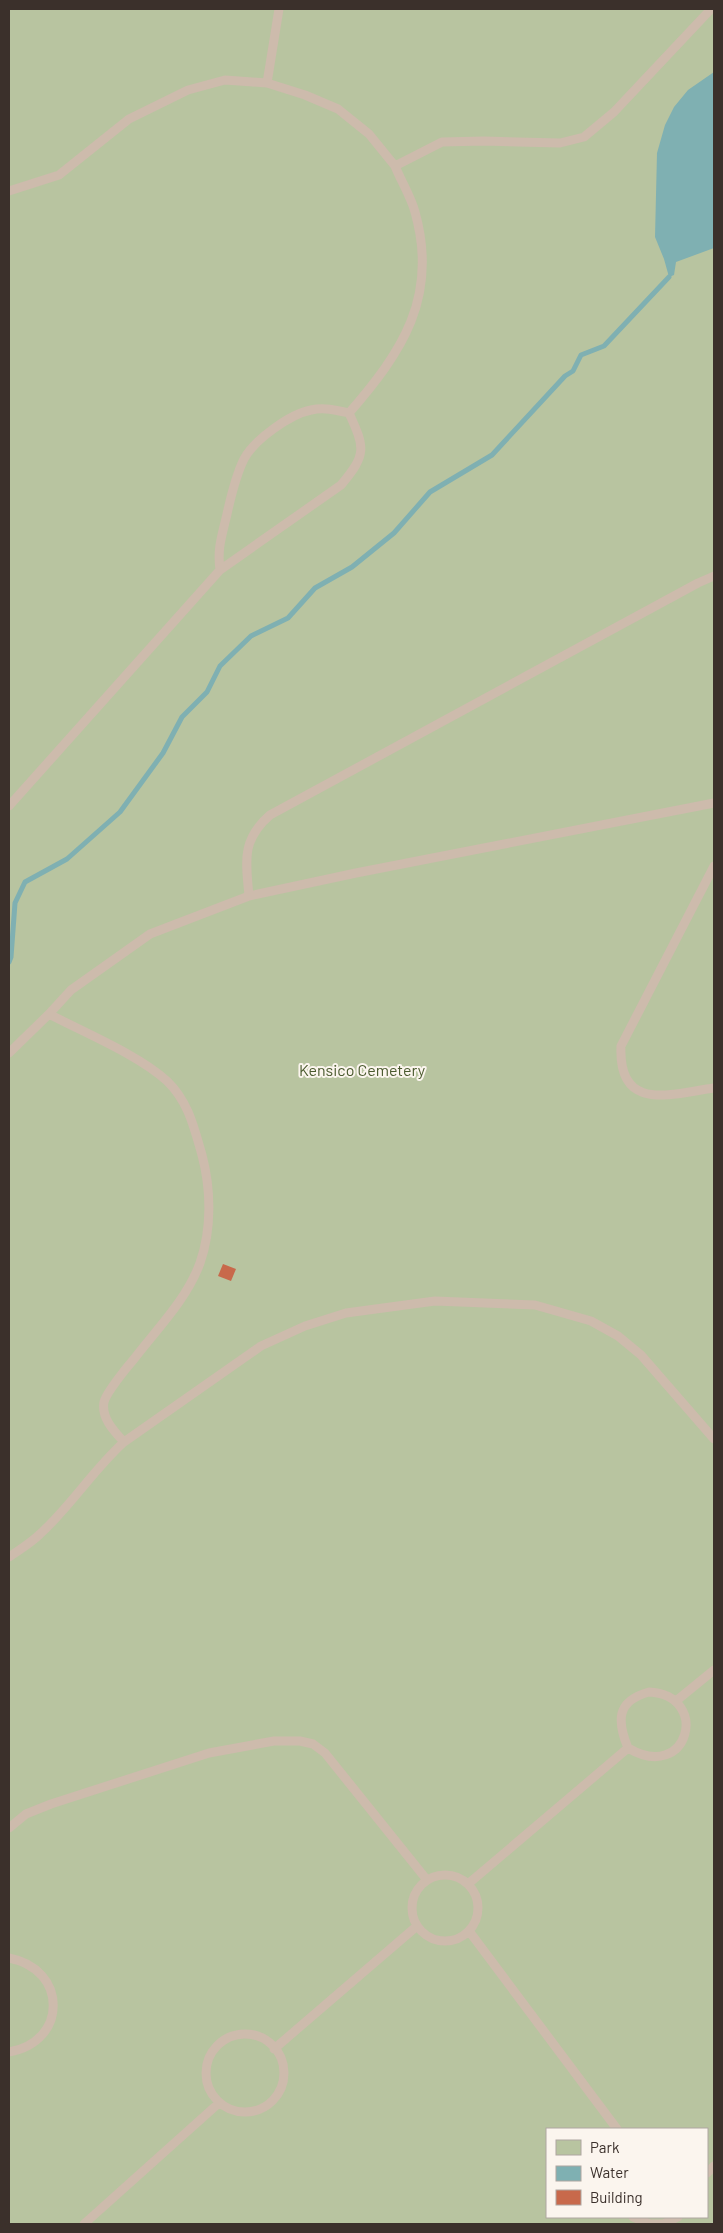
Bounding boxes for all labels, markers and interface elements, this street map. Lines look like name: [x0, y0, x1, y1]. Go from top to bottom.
park label: Kensico Cemetery: [299, 1060, 426, 1079]
legend: [546, 2128, 708, 2218]
text: Park: [590, 2138, 620, 2156]
text: Water: [590, 2163, 629, 2181]
text: Building: [590, 2188, 643, 2206]

